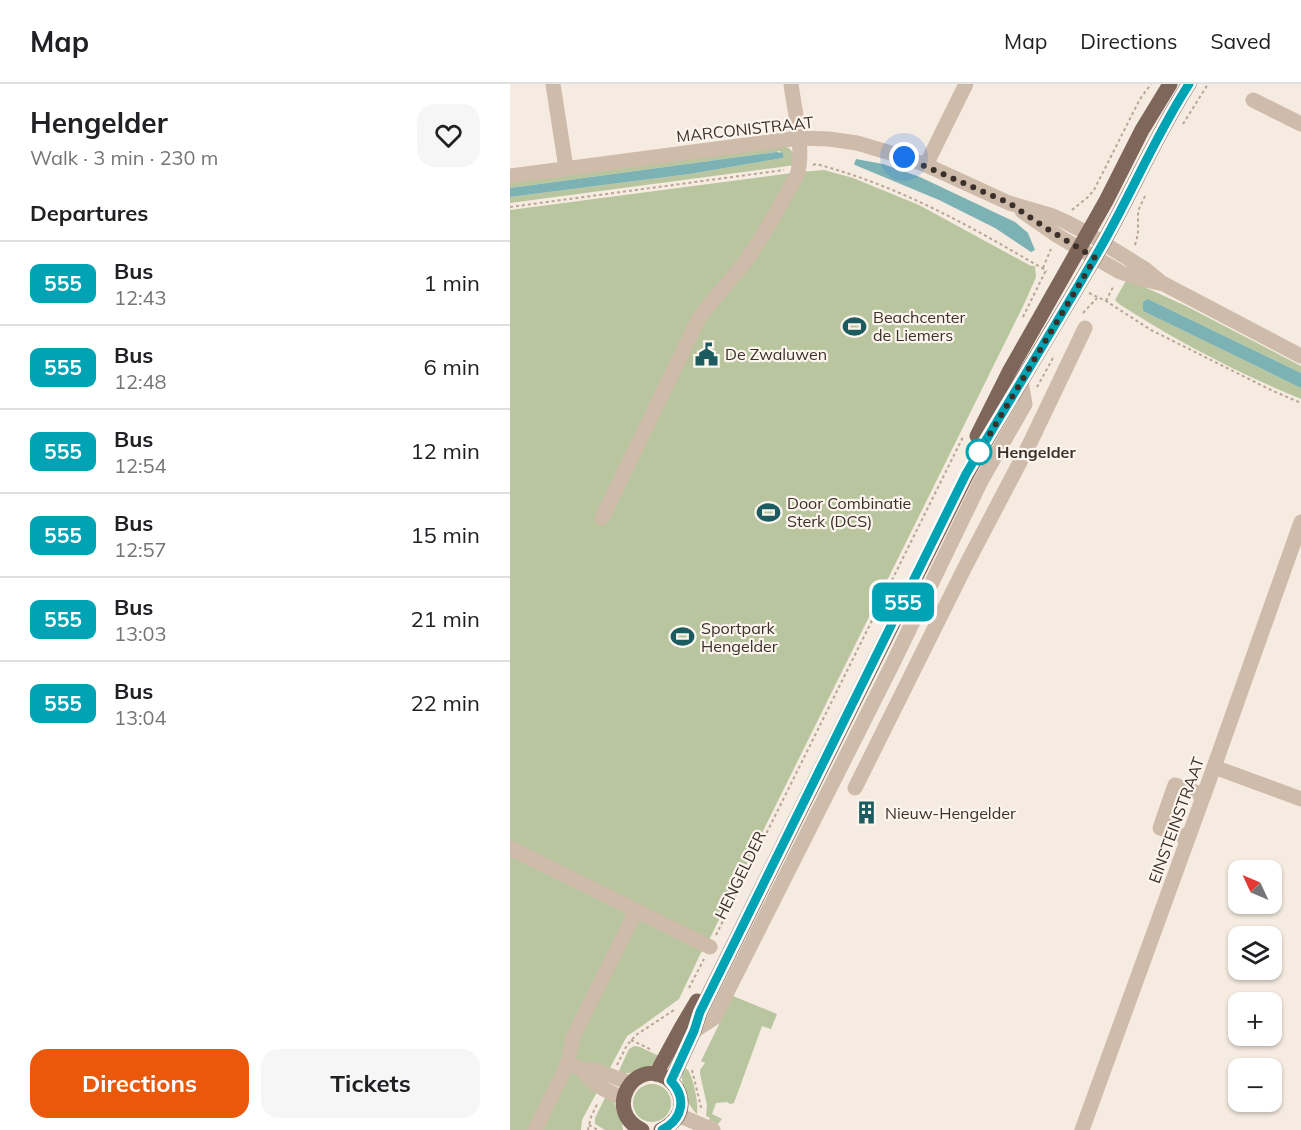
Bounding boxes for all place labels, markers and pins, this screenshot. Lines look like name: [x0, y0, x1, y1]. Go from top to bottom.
place label: Beachcenter de Liemers: [873, 307, 966, 345]
sports icon: Beachcenter de Liemers: [842, 313, 868, 339]
public building icon: De Zwaluwen: [694, 341, 720, 367]
place label: De Zwaluwen: [725, 344, 827, 364]
marker: Hengelder: [966, 439, 992, 465]
place label: Hengelder: [997, 442, 1076, 462]
place label: Door Combinatie Sterk (DCS): [787, 493, 911, 531]
sports icon: Door Combinatie Sterk (DCS): [756, 499, 782, 525]
place label: Sportpark Hengelder: [701, 618, 778, 656]
sports icon: Sportpark Hengelder: [670, 624, 696, 650]
building icon: Nieuw-Hengelder: [854, 800, 880, 826]
place label: Nieuw-Hengelder: [885, 803, 1016, 823]

